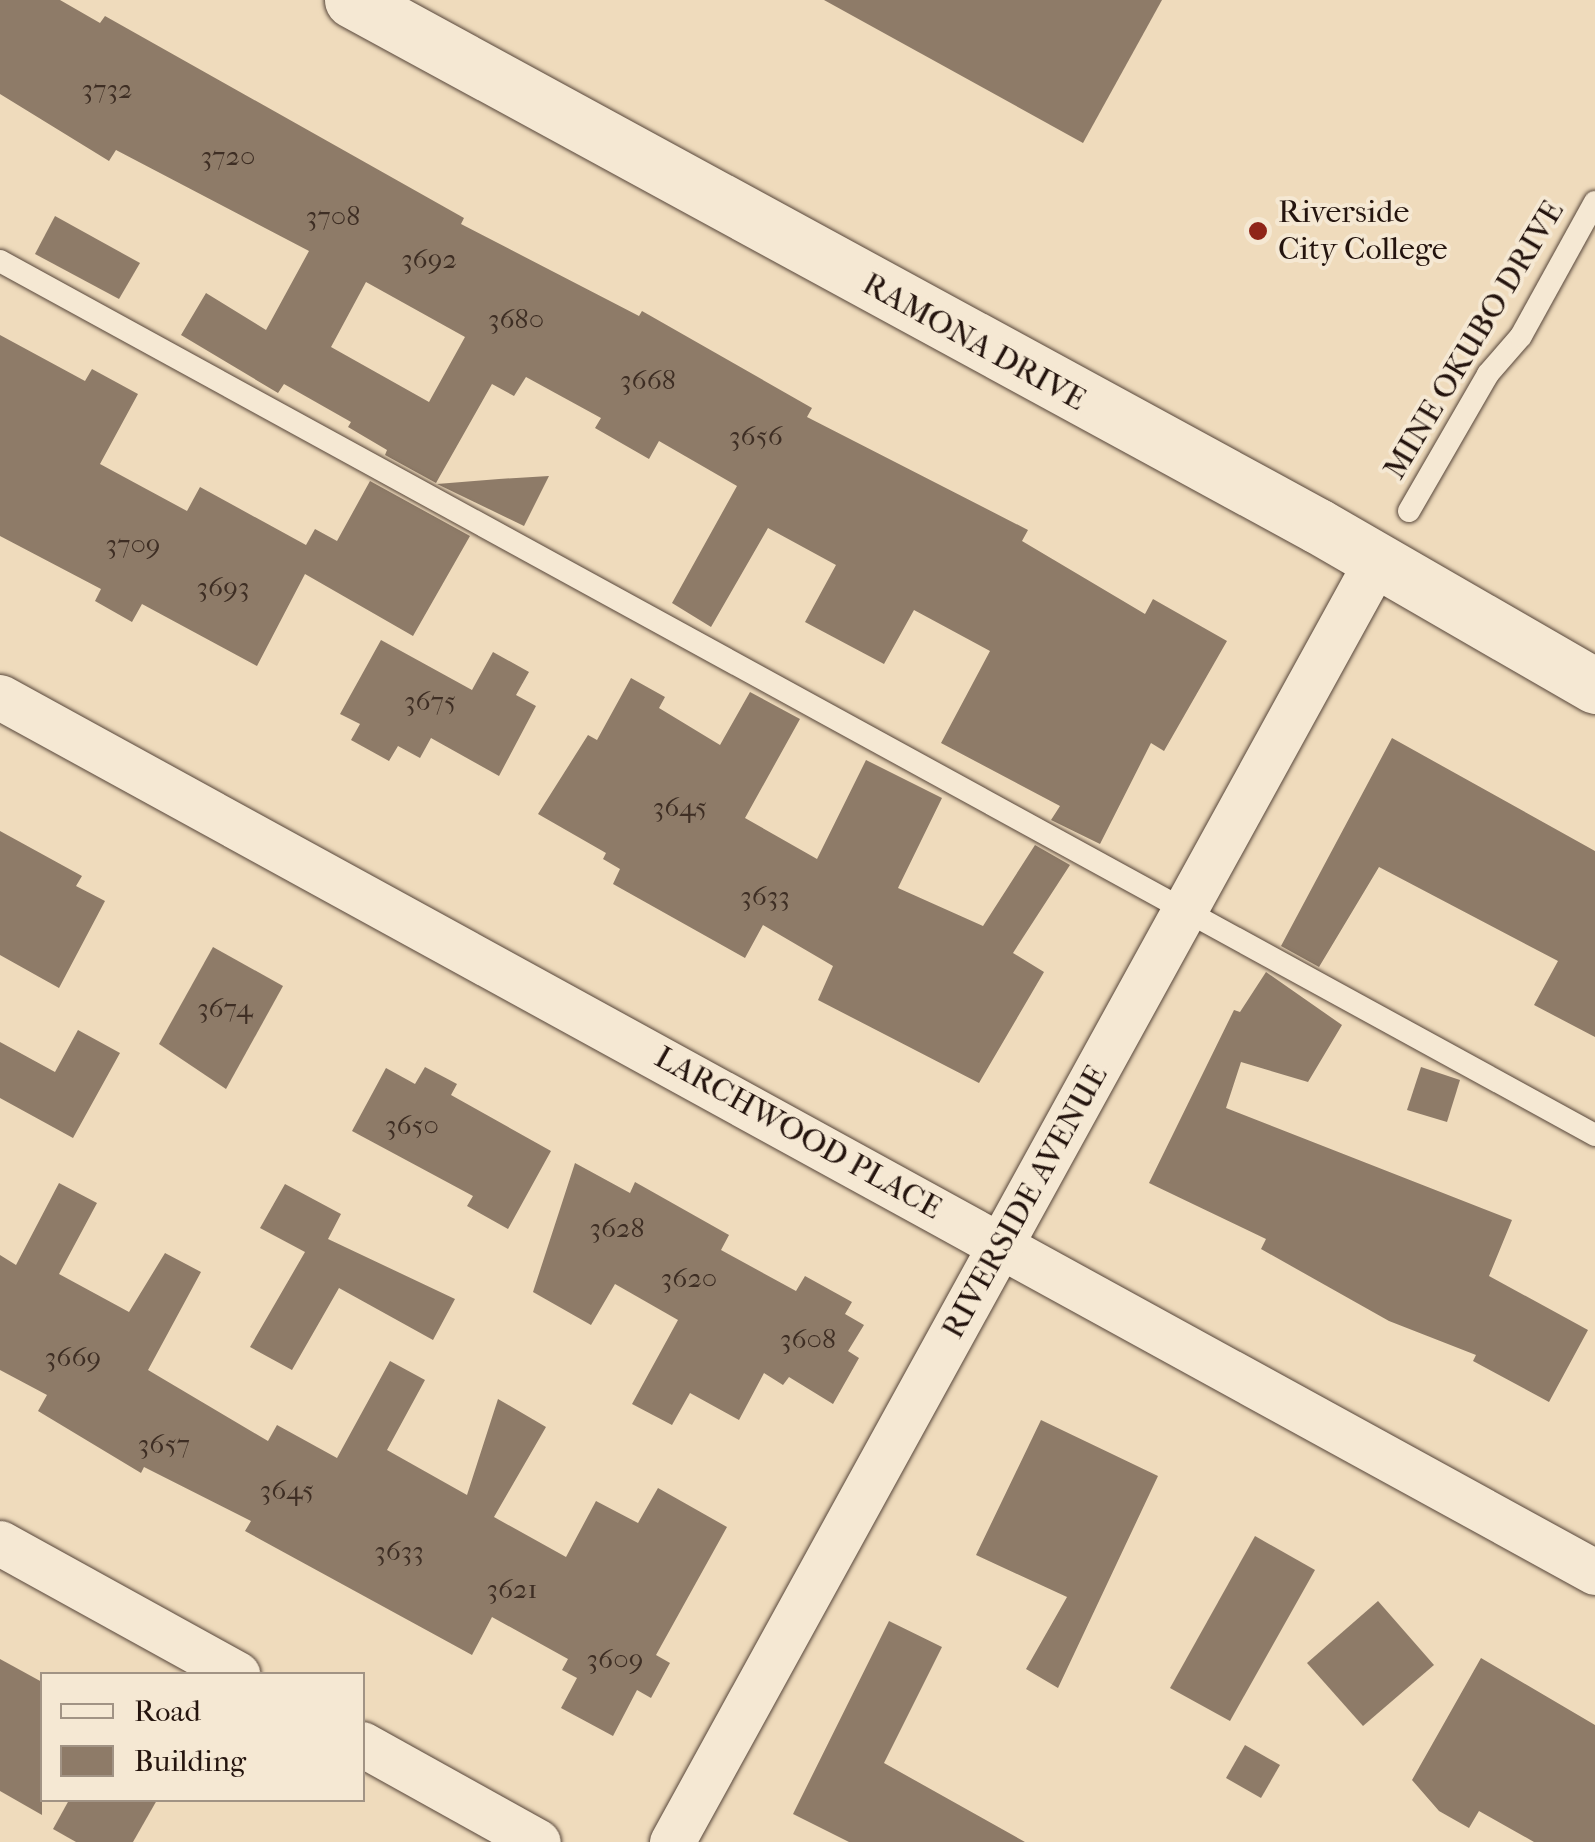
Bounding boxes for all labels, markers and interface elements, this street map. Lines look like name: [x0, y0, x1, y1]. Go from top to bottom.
house number: 3732: [82, 72, 132, 106]
house number: 3720: [201, 139, 255, 173]
place label: Riverside City College: [1278, 194, 1448, 269]
street label: MINE OKUBO DRIVE: [1376, 194, 1572, 486]
house number: 3708: [306, 199, 360, 233]
marker: Riverside City College: [1247, 220, 1269, 242]
house number: 3692: [401, 242, 457, 276]
street label: RAMONA DRIVE: [856, 265, 1092, 419]
house number: 3680: [488, 302, 544, 336]
house number: 3668: [620, 363, 676, 397]
house number: 3656: [729, 419, 783, 453]
house number: 3709: [105, 527, 161, 561]
house number: 3693: [197, 570, 249, 604]
house number: 3675: [404, 684, 456, 718]
house number: 3645: [653, 790, 707, 824]
house number: 3633: [740, 879, 790, 913]
house number: 3674: [197, 991, 253, 1025]
street label: LARCHWOOD PLACE: [648, 1038, 948, 1228]
street label: RIVERSIDE AVENUE: [934, 1059, 1116, 1345]
house number: 3650: [385, 1108, 439, 1142]
house number: 3628: [589, 1211, 645, 1245]
house number: 3620: [661, 1261, 717, 1295]
house number: 3608: [780, 1322, 836, 1356]
house number: 3669: [45, 1340, 101, 1374]
house number: 3657: [138, 1427, 190, 1461]
house number: 3645: [260, 1473, 314, 1507]
house number: 3633: [374, 1534, 424, 1568]
house number: 3621: [486, 1572, 538, 1606]
house number: 3609: [587, 1642, 643, 1676]
legend: [40, 1672, 365, 1802]
text: Road: [134, 1694, 201, 1729]
text: Building: [134, 1744, 246, 1779]

